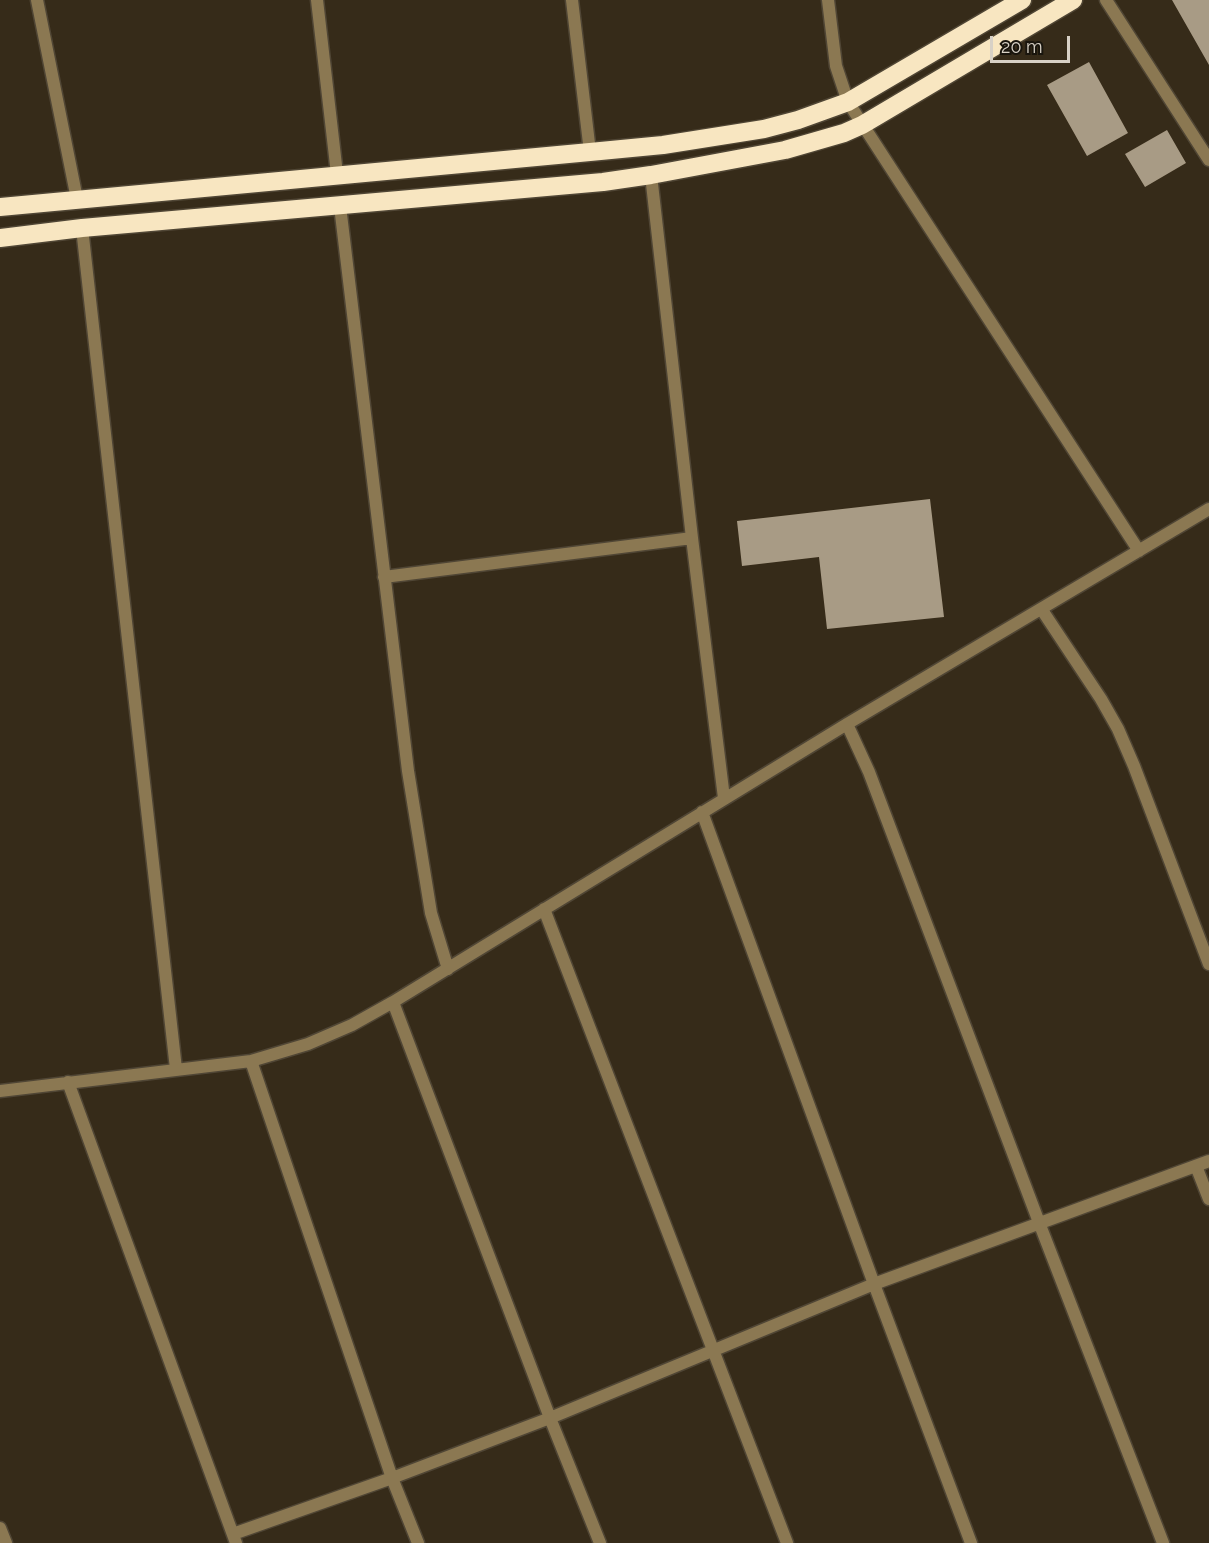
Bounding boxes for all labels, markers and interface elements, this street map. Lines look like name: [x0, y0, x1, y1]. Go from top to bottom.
scale bar: [993, 24, 1072, 62]
text: 20 m: [1001, 36, 1043, 57]

